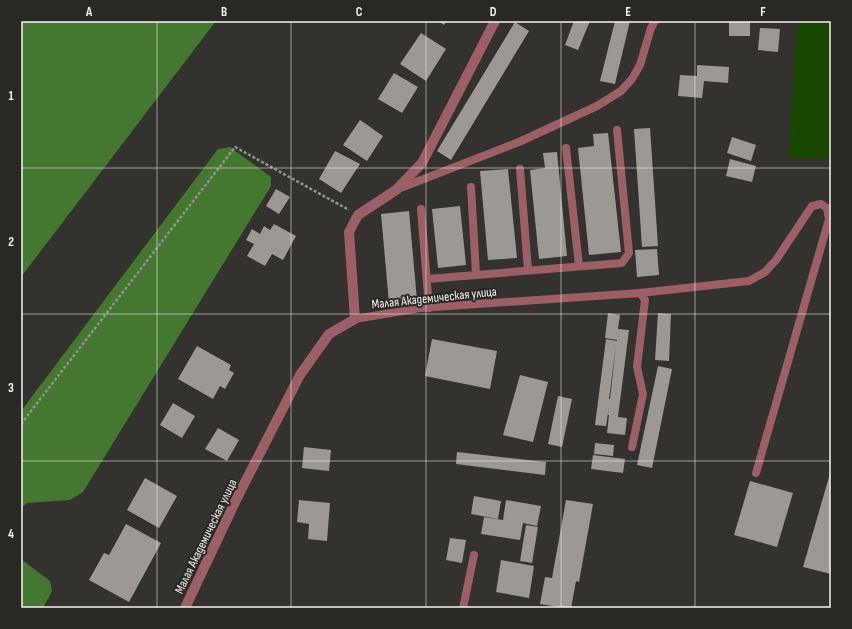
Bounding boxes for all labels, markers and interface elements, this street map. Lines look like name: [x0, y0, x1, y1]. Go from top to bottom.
text: A: [85, 4, 93, 20]
text: B: [221, 4, 227, 20]
text: C: [356, 4, 363, 20]
text: D: [490, 4, 497, 20]
text: E: [625, 4, 631, 20]
text: F: [760, 4, 766, 20]
text: 1: [8, 88, 14, 104]
text: 2: [8, 234, 14, 250]
street label: Малая Академическая улица: [371, 283, 497, 313]
text: 3: [8, 380, 14, 396]
street label: Малая Академическая улица: [171, 476, 241, 596]
text: 4: [8, 526, 14, 542]

